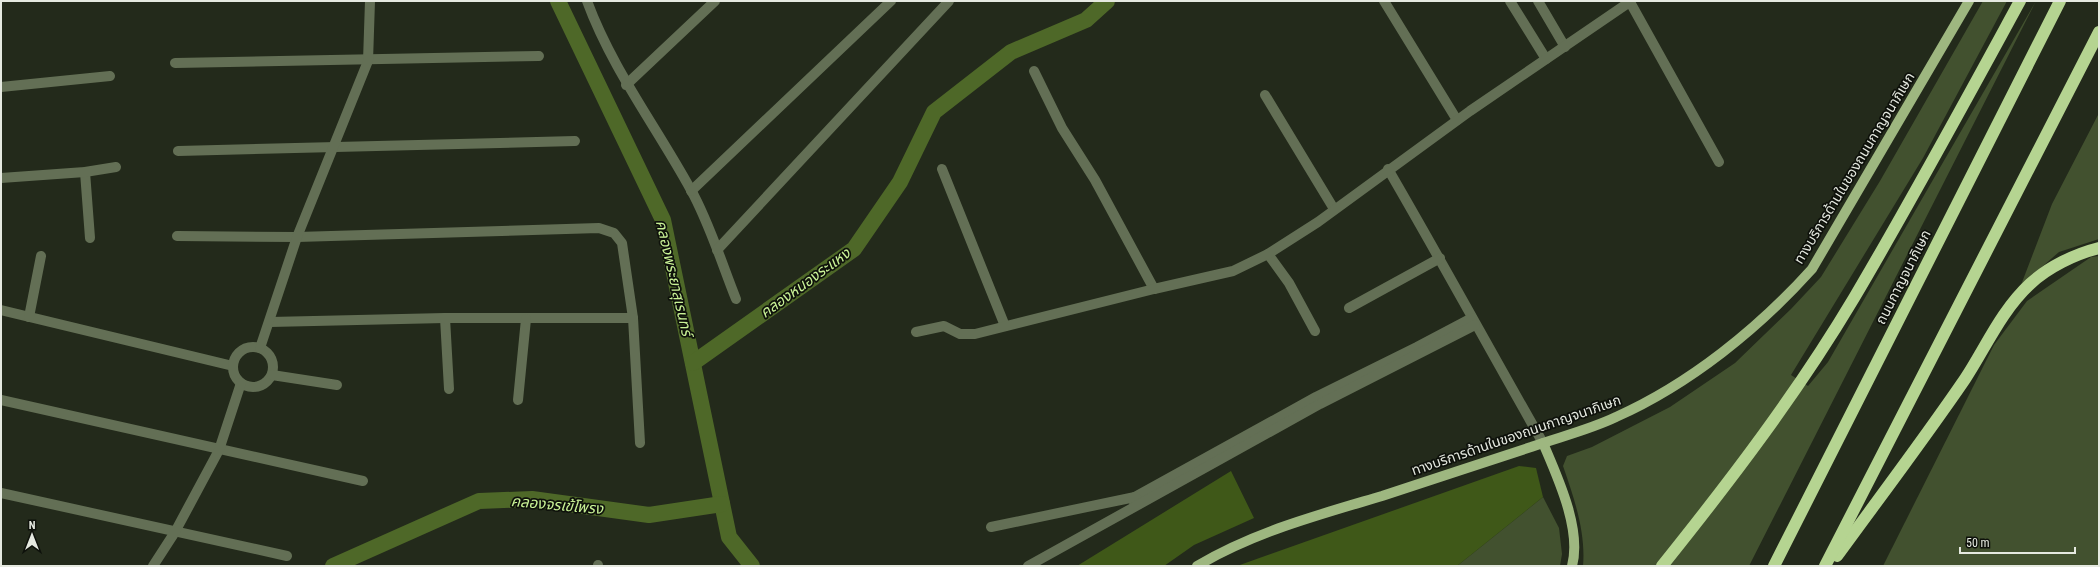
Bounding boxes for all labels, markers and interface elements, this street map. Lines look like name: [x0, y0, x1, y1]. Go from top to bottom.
street label: ทางบริการด้านในของถนนกาญจนาภิเษก: [1790, 69, 1918, 267]
water label: คลองพระยาสุเรนทร์: [652, 218, 697, 341]
street label: ถนนกาญจนาภิเษก: [1872, 227, 1934, 327]
water label: คลองหนองระแหง: [756, 244, 854, 322]
street label: ทางบริการด้านในของถนนกาญจนาภิเษก: [1409, 392, 1623, 478]
water label: คลองจรเข้โพรง: [510, 492, 605, 518]
north arrow: [12, 515, 52, 555]
text: N: [29, 519, 36, 532]
scale bar: [1960, 529, 2075, 555]
text: 50 m: [1966, 536, 1990, 550]

